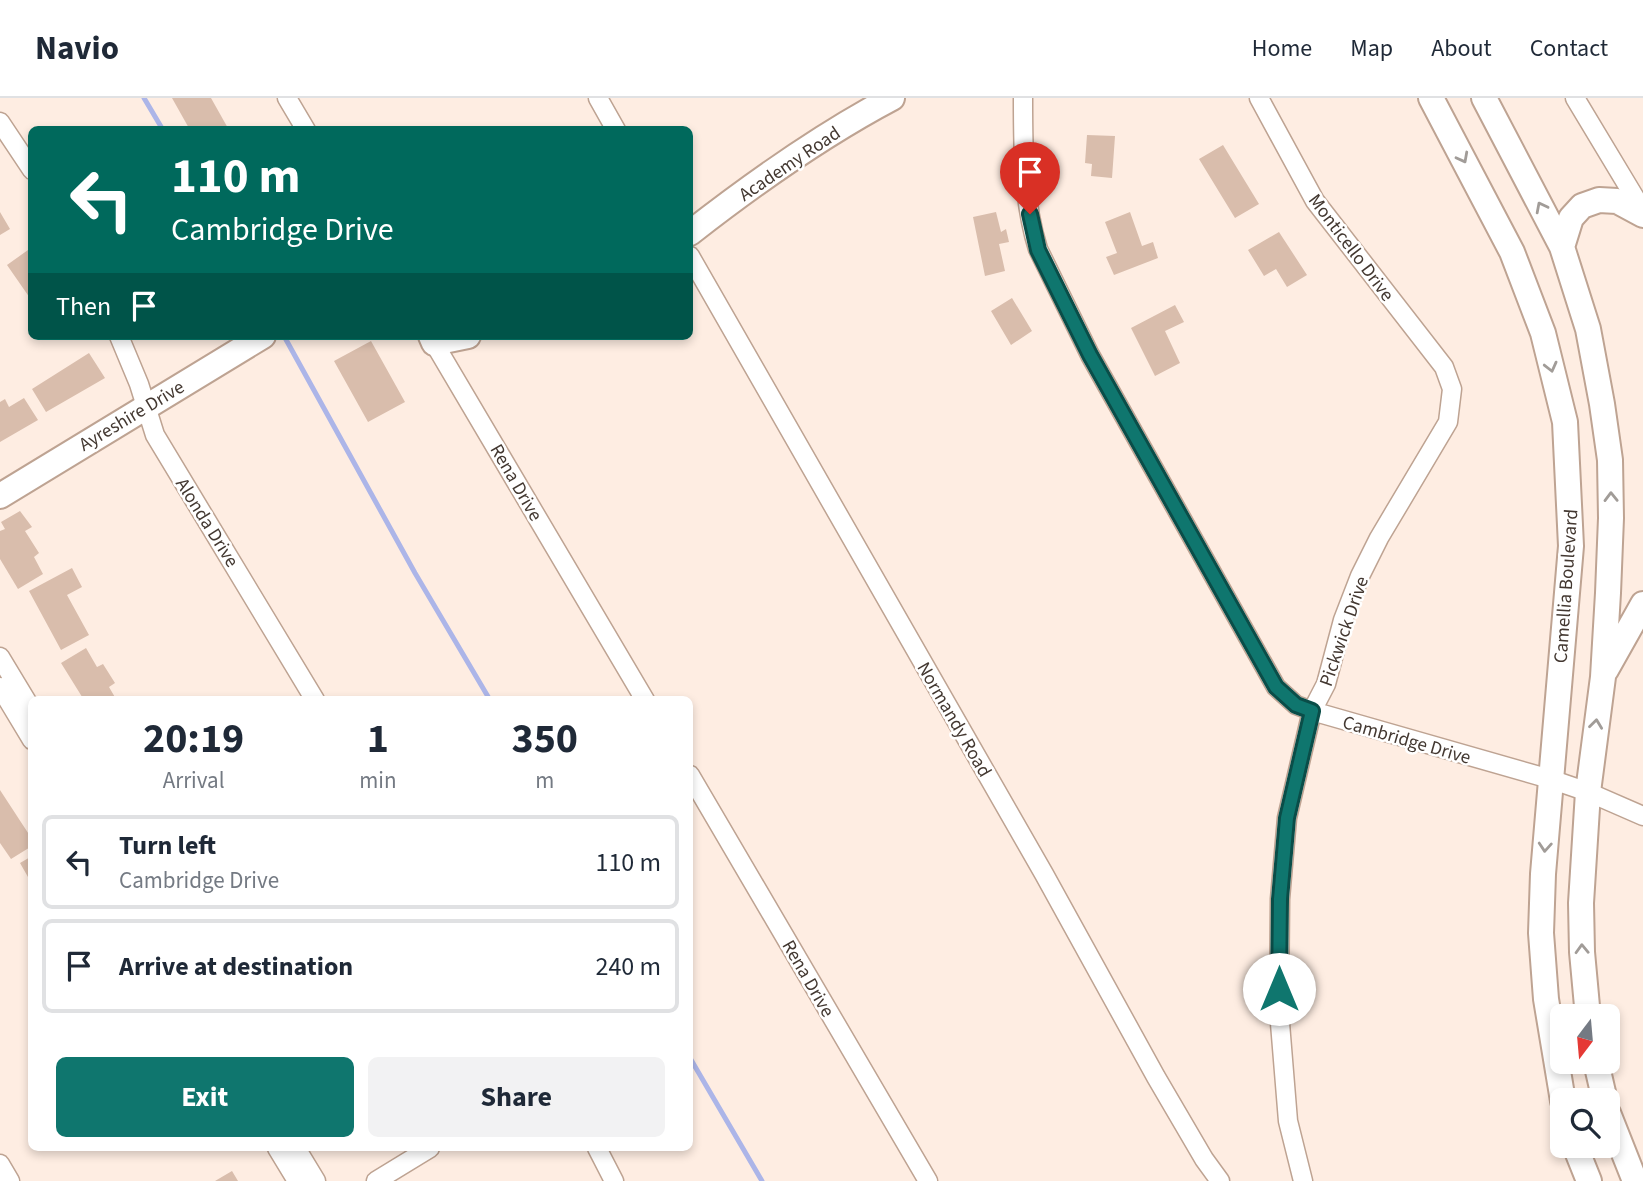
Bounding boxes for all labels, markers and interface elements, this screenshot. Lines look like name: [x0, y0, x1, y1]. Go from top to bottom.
text: Navio: [35, 25, 119, 72]
text: Home: [1252, 31, 1312, 66]
text: Map: [1350, 31, 1393, 66]
text: About: [1431, 31, 1492, 66]
text: Contact: [1530, 31, 1608, 66]
street label: Academy Road: [734, 120, 846, 208]
text: 110 m: [171, 142, 300, 212]
pin: [1000, 142, 1060, 214]
one-way arrow: [1455, 151, 1468, 164]
icon: arrive: [1011, 153, 1049, 191]
icon: left: [56, 154, 147, 245]
street label: Monticello Drive: [1301, 189, 1400, 307]
one-way arrow: [1536, 202, 1550, 214]
text: Cambridge Drive: [171, 207, 394, 253]
icon: arrive: [125, 287, 163, 325]
text: Then: [56, 288, 111, 325]
one-way arrow: [1543, 361, 1557, 373]
street label: Ayreshire Drive: [74, 374, 190, 458]
street label: Rena Drive: [483, 439, 549, 526]
street label: Alonda Drive: [169, 473, 245, 573]
one-way arrow: [1603, 491, 1619, 502]
street label: Camellia Boulevard: [1548, 508, 1585, 664]
street label: Pickwick Drive: [1313, 573, 1376, 690]
street label: Normandy Road: [910, 657, 998, 782]
text: 20:19: [143, 709, 244, 769]
text: 1: [367, 709, 389, 769]
text: 350: [511, 709, 578, 769]
street label: Cambridge Drive: [1339, 709, 1474, 772]
one-way arrow: [1589, 718, 1604, 730]
text: Arrival: [163, 764, 225, 797]
text: min: [359, 764, 397, 797]
text: m: [535, 764, 554, 797]
text: Turn left: [119, 827, 216, 864]
one-way arrow: [1538, 842, 1553, 853]
icon: left: [60, 843, 98, 881]
text: 110 m: [595, 844, 661, 881]
text: Cambridge Drive: [119, 864, 279, 897]
street label: Rena Drive: [775, 935, 841, 1022]
one-way arrow: [1574, 943, 1589, 954]
icon: arrive: [60, 947, 98, 985]
text: Arrive at destination: [119, 948, 353, 985]
text: 240 m: [595, 948, 661, 985]
position arrow: [1242, 952, 1316, 1026]
north arrow: [1550, 1004, 1620, 1074]
map controls: [1550, 1004, 1620, 1158]
button: Exit: [56, 1057, 354, 1137]
button: Share: [368, 1057, 665, 1137]
button: search: [1550, 1088, 1620, 1158]

